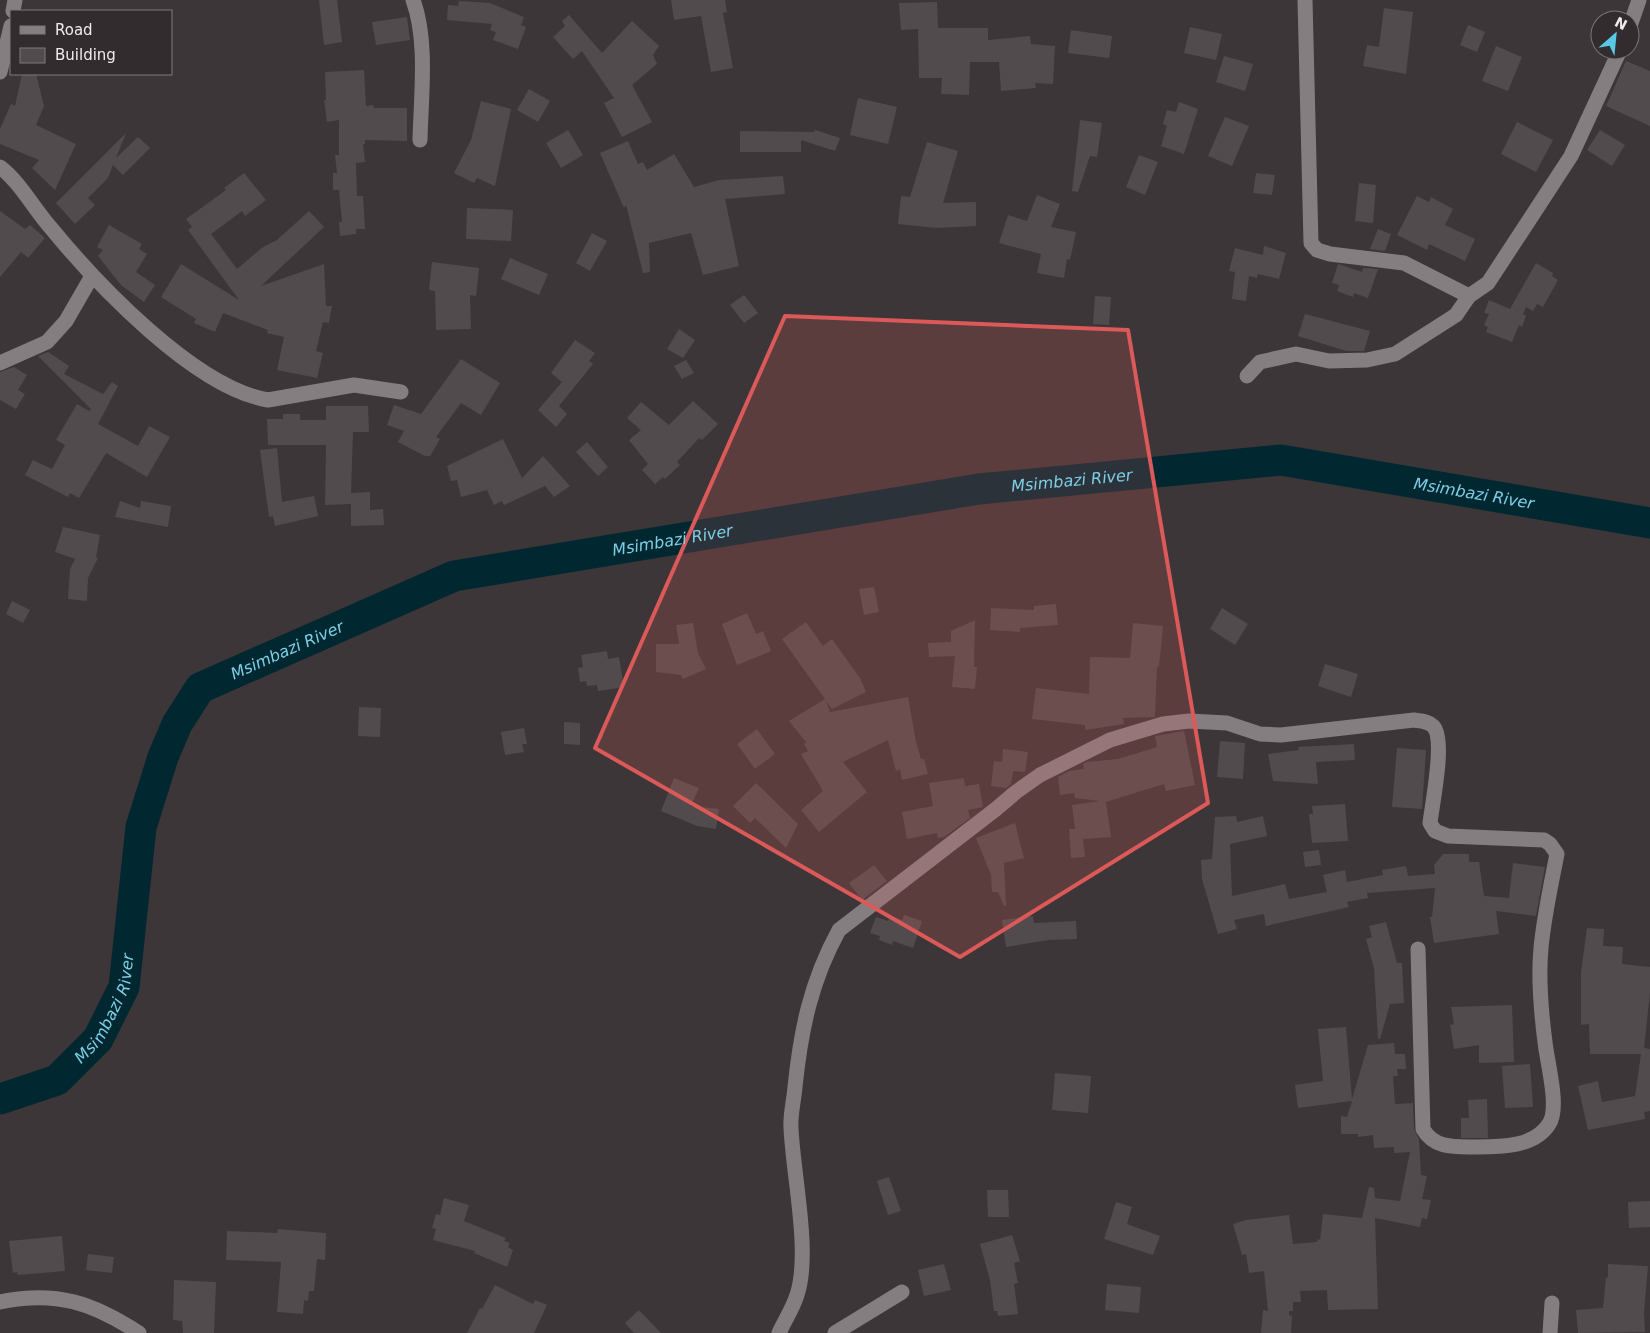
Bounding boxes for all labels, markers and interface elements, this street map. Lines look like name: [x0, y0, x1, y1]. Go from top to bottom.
legend: [10, 10, 172, 75]
north arrow: [1590, 10, 1640, 60]
text: N: [1612, 14, 1630, 33]
text: Road: [55, 21, 93, 39]
text: Building: [55, 46, 116, 64]
water label: Msimbazi River: [1010, 465, 1135, 496]
water label: Msimbazi River: [1412, 474, 1537, 513]
water label: Msimbazi River: [611, 521, 735, 560]
water label: Msimbazi River: [228, 616, 348, 683]
water label: Msimbazi River: [71, 951, 138, 1067]

